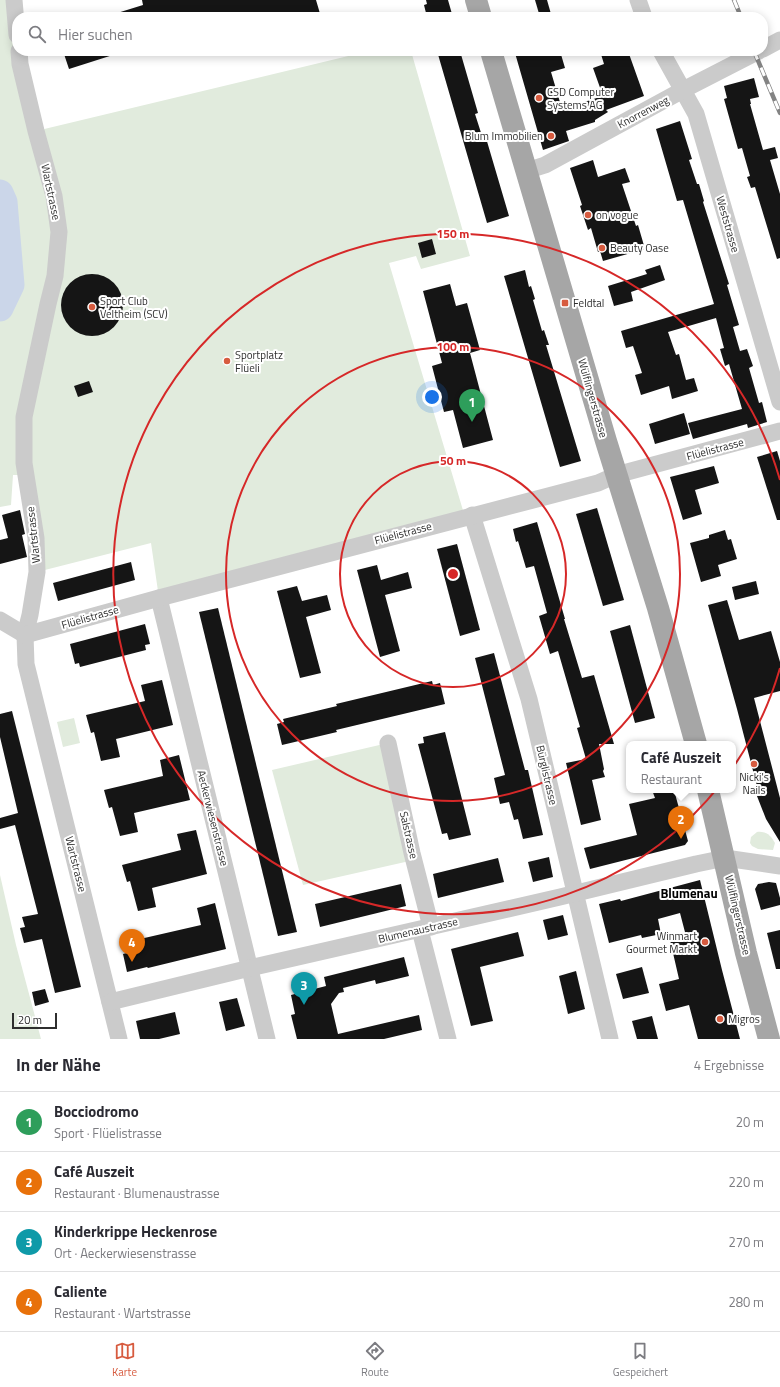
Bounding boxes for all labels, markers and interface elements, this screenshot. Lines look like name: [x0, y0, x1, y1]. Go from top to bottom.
search box: [12, 12, 768, 56]
icon: search: [26, 23, 48, 45]
text: Hier suchen: [58, 23, 133, 46]
place label: CSD Computer Systems AG: [547, 84, 614, 113]
street label: Knorrenweg: [614, 92, 672, 132]
marker: CSD Computer Systems AG: [534, 93, 544, 103]
place label: Blum Immobilien: [465, 128, 543, 144]
marker: Blum Immobilien: [546, 131, 556, 141]
street label: Wartstrasse: [37, 163, 65, 222]
street label: Weststrasse: [712, 194, 744, 255]
place label: on vogue: [596, 207, 639, 223]
marker: on vogue: [583, 210, 593, 220]
text: 150 m: [437, 224, 469, 243]
place label: Beauty Oase: [610, 240, 669, 256]
marker: Beauty Oase: [597, 243, 607, 253]
place label: Sport Club Veltheim (SCV): [100, 293, 168, 322]
place label: Feldtal: [573, 295, 604, 311]
marker: Feldtal: [560, 298, 570, 308]
marker: Sport Club Veltheim (SCV): [87, 302, 97, 312]
text: 100 m: [437, 337, 469, 356]
place label: Sportplatz Flüeli: [235, 347, 283, 376]
marker: Sportplatz Flüeli: [222, 356, 232, 366]
street label: Wülflingerstrasse: [574, 357, 612, 440]
your location: [422, 387, 442, 407]
pin: 1: [459, 389, 485, 422]
street label: Flüelistrasse: [685, 434, 746, 464]
text: 50 m: [440, 451, 466, 470]
street label: Wartstrasse: [22, 505, 44, 564]
street label: Flüelistrasse: [373, 518, 434, 548]
centre of rings: [446, 567, 460, 581]
street label: Flüelistrasse: [60, 601, 121, 633]
popup: [626, 741, 736, 793]
street label: Bürglistrasse: [532, 743, 562, 807]
text: Café Auszeit: [641, 746, 721, 769]
marker: Nicki's Nails: [749, 759, 759, 769]
street label: Aeckerwiesenstrasse: [193, 768, 233, 868]
text: Restaurant: [641, 769, 702, 789]
place label: Nicki's Nails: [739, 769, 769, 798]
pin: 2: [668, 806, 694, 839]
street label: Salstrasse: [396, 810, 422, 861]
street label: Wartstrasse: [61, 834, 91, 894]
street label: Wülflingerstrasse: [721, 873, 755, 957]
district label: Blumenau: [660, 883, 718, 903]
street label: Blumenaustrasse: [377, 913, 460, 947]
place label: Winmart Gourmet Markt: [626, 928, 697, 957]
pin: 4: [119, 929, 145, 962]
marker: Winmart Gourmet Markt: [700, 937, 710, 947]
pin: 3: [291, 972, 317, 1005]
scale bar: [12, 1011, 57, 1030]
place label: Migros: [728, 1011, 760, 1027]
text: 20 m: [18, 1012, 42, 1028]
marker: Migros: [715, 1014, 725, 1024]
text: In der Nähe: [16, 1052, 101, 1078]
text: 4 Ergebnisse: [694, 1055, 764, 1075]
text: Bocciodromo: [54, 1100, 139, 1123]
text: 1: [25, 1112, 33, 1132]
text: 20 m: [736, 1112, 764, 1132]
text: Sport · Flüelistrasse: [54, 1123, 162, 1143]
text: Café Auszeit: [54, 1160, 134, 1183]
text: 2: [25, 1172, 33, 1192]
text: 220 m: [728, 1172, 764, 1192]
text: Restaurant · Blumenaustrasse: [54, 1183, 220, 1203]
text: Kinderkrippe Heckenrose: [54, 1220, 217, 1243]
text: 3: [25, 1232, 33, 1252]
text: 270 m: [728, 1232, 764, 1252]
text: Ort · Aeckerwiesenstrasse: [54, 1243, 196, 1263]
text: Caliente: [54, 1280, 107, 1303]
text: 4: [25, 1292, 33, 1312]
text: 280 m: [728, 1292, 764, 1312]
text: Restaurant · Wartstrasse: [54, 1303, 191, 1323]
tab: Karte: [112, 1340, 137, 1380]
tab: Route: [361, 1340, 389, 1380]
tab: Gespeichert: [613, 1340, 668, 1380]

